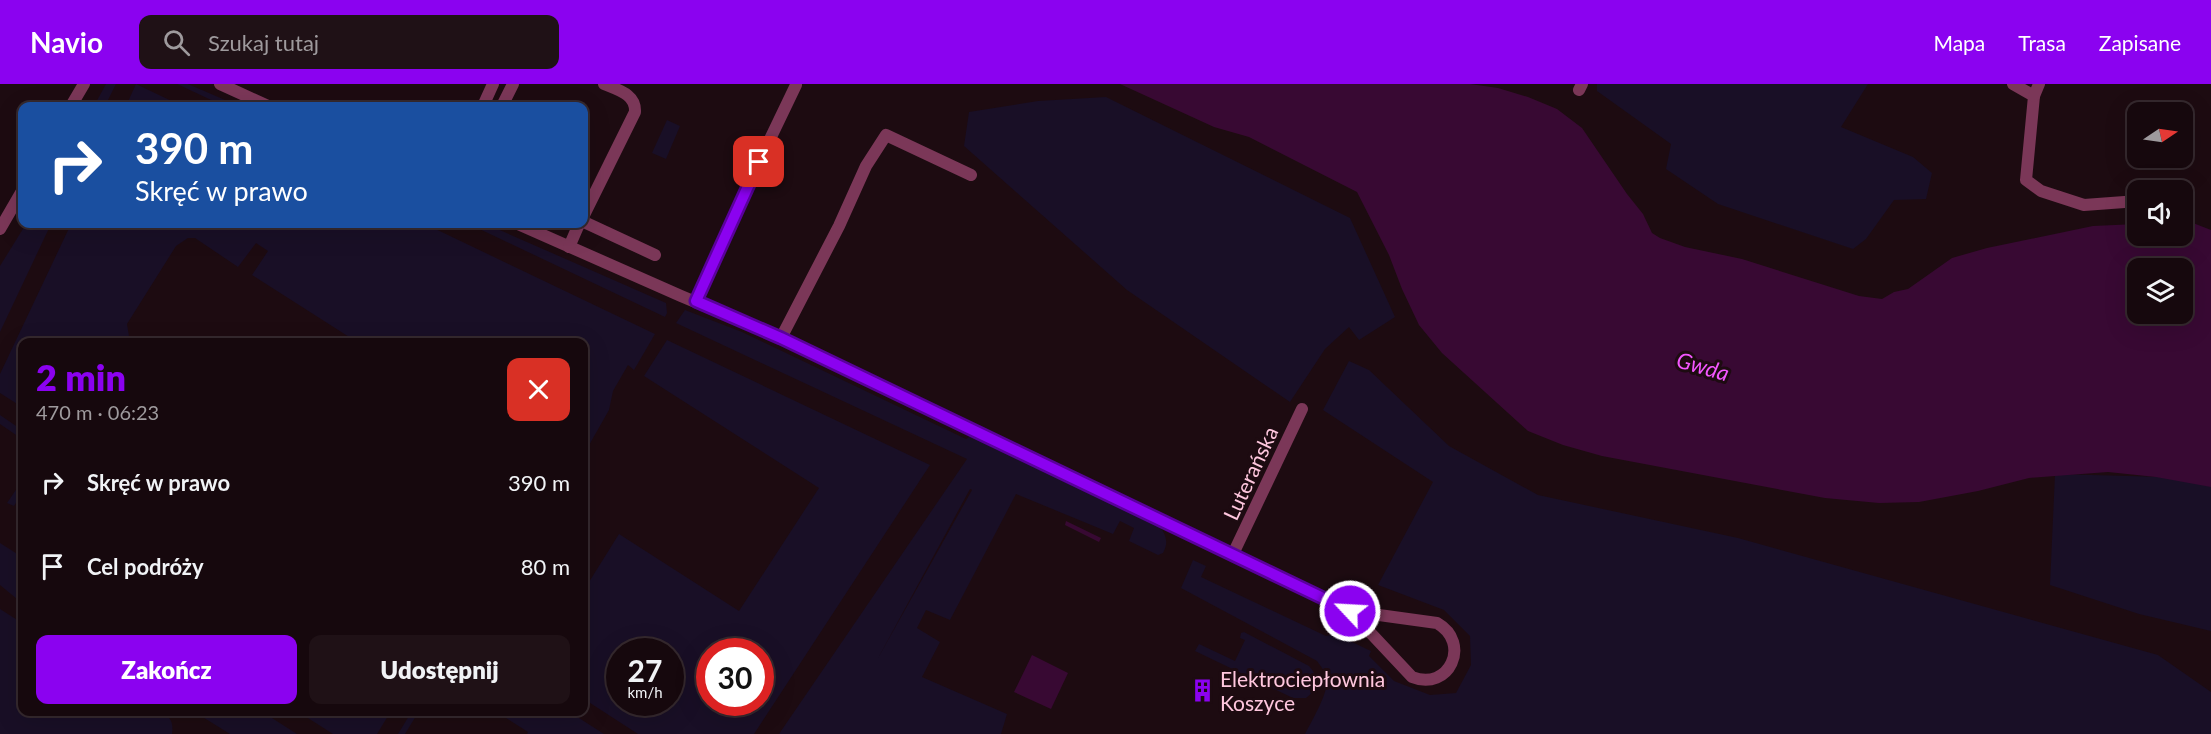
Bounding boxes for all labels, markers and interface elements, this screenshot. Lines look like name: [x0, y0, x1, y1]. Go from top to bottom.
search box: [139, 15, 559, 69]
text: Navio: [30, 25, 103, 59]
icon: search: [160, 26, 193, 59]
text: Szukaj tutaj: [208, 29, 319, 56]
text: Mapa: [1933, 30, 1985, 55]
text: Trasa: [2018, 30, 2066, 55]
text: Zapisane: [2099, 30, 2181, 55]
north arrow: [2127, 102, 2193, 168]
map controls: [2127, 102, 2193, 324]
text: 390 m: [135, 123, 253, 173]
icon: right: [36, 126, 114, 204]
pin: [733, 136, 784, 187]
icon: arrive: [742, 145, 775, 178]
text: Skręć w prawo: [135, 174, 308, 207]
button: sound: [2127, 180, 2193, 246]
button: layers: [2127, 258, 2193, 324]
water label: Gwda: [1674, 346, 1732, 386]
text: 2 min: [36, 355, 126, 399]
button: close: [507, 358, 570, 421]
text: 470 m · 06:23: [36, 400, 159, 424]
street label: Luterańska: [1217, 422, 1283, 524]
icon: right: [36, 466, 69, 499]
text: Skręć w prawo: [87, 469, 230, 496]
text: 390 m: [508, 469, 570, 496]
icon: arrive: [36, 550, 69, 583]
text: Cel podróży: [87, 553, 204, 580]
text: 80 m: [521, 553, 570, 580]
position arrow: [1318, 579, 1382, 643]
button: Zakończ: [36, 635, 297, 704]
button: Udostępnij: [309, 635, 570, 704]
speed limit sign: 30: [696, 638, 774, 716]
text: 27: [628, 652, 662, 688]
place label: Elektrociepłownia Koszyce: [1220, 666, 1385, 715]
building icon: Elektrociepłownia Koszyce: [1189, 677, 1215, 703]
text: km/h: [627, 683, 663, 701]

